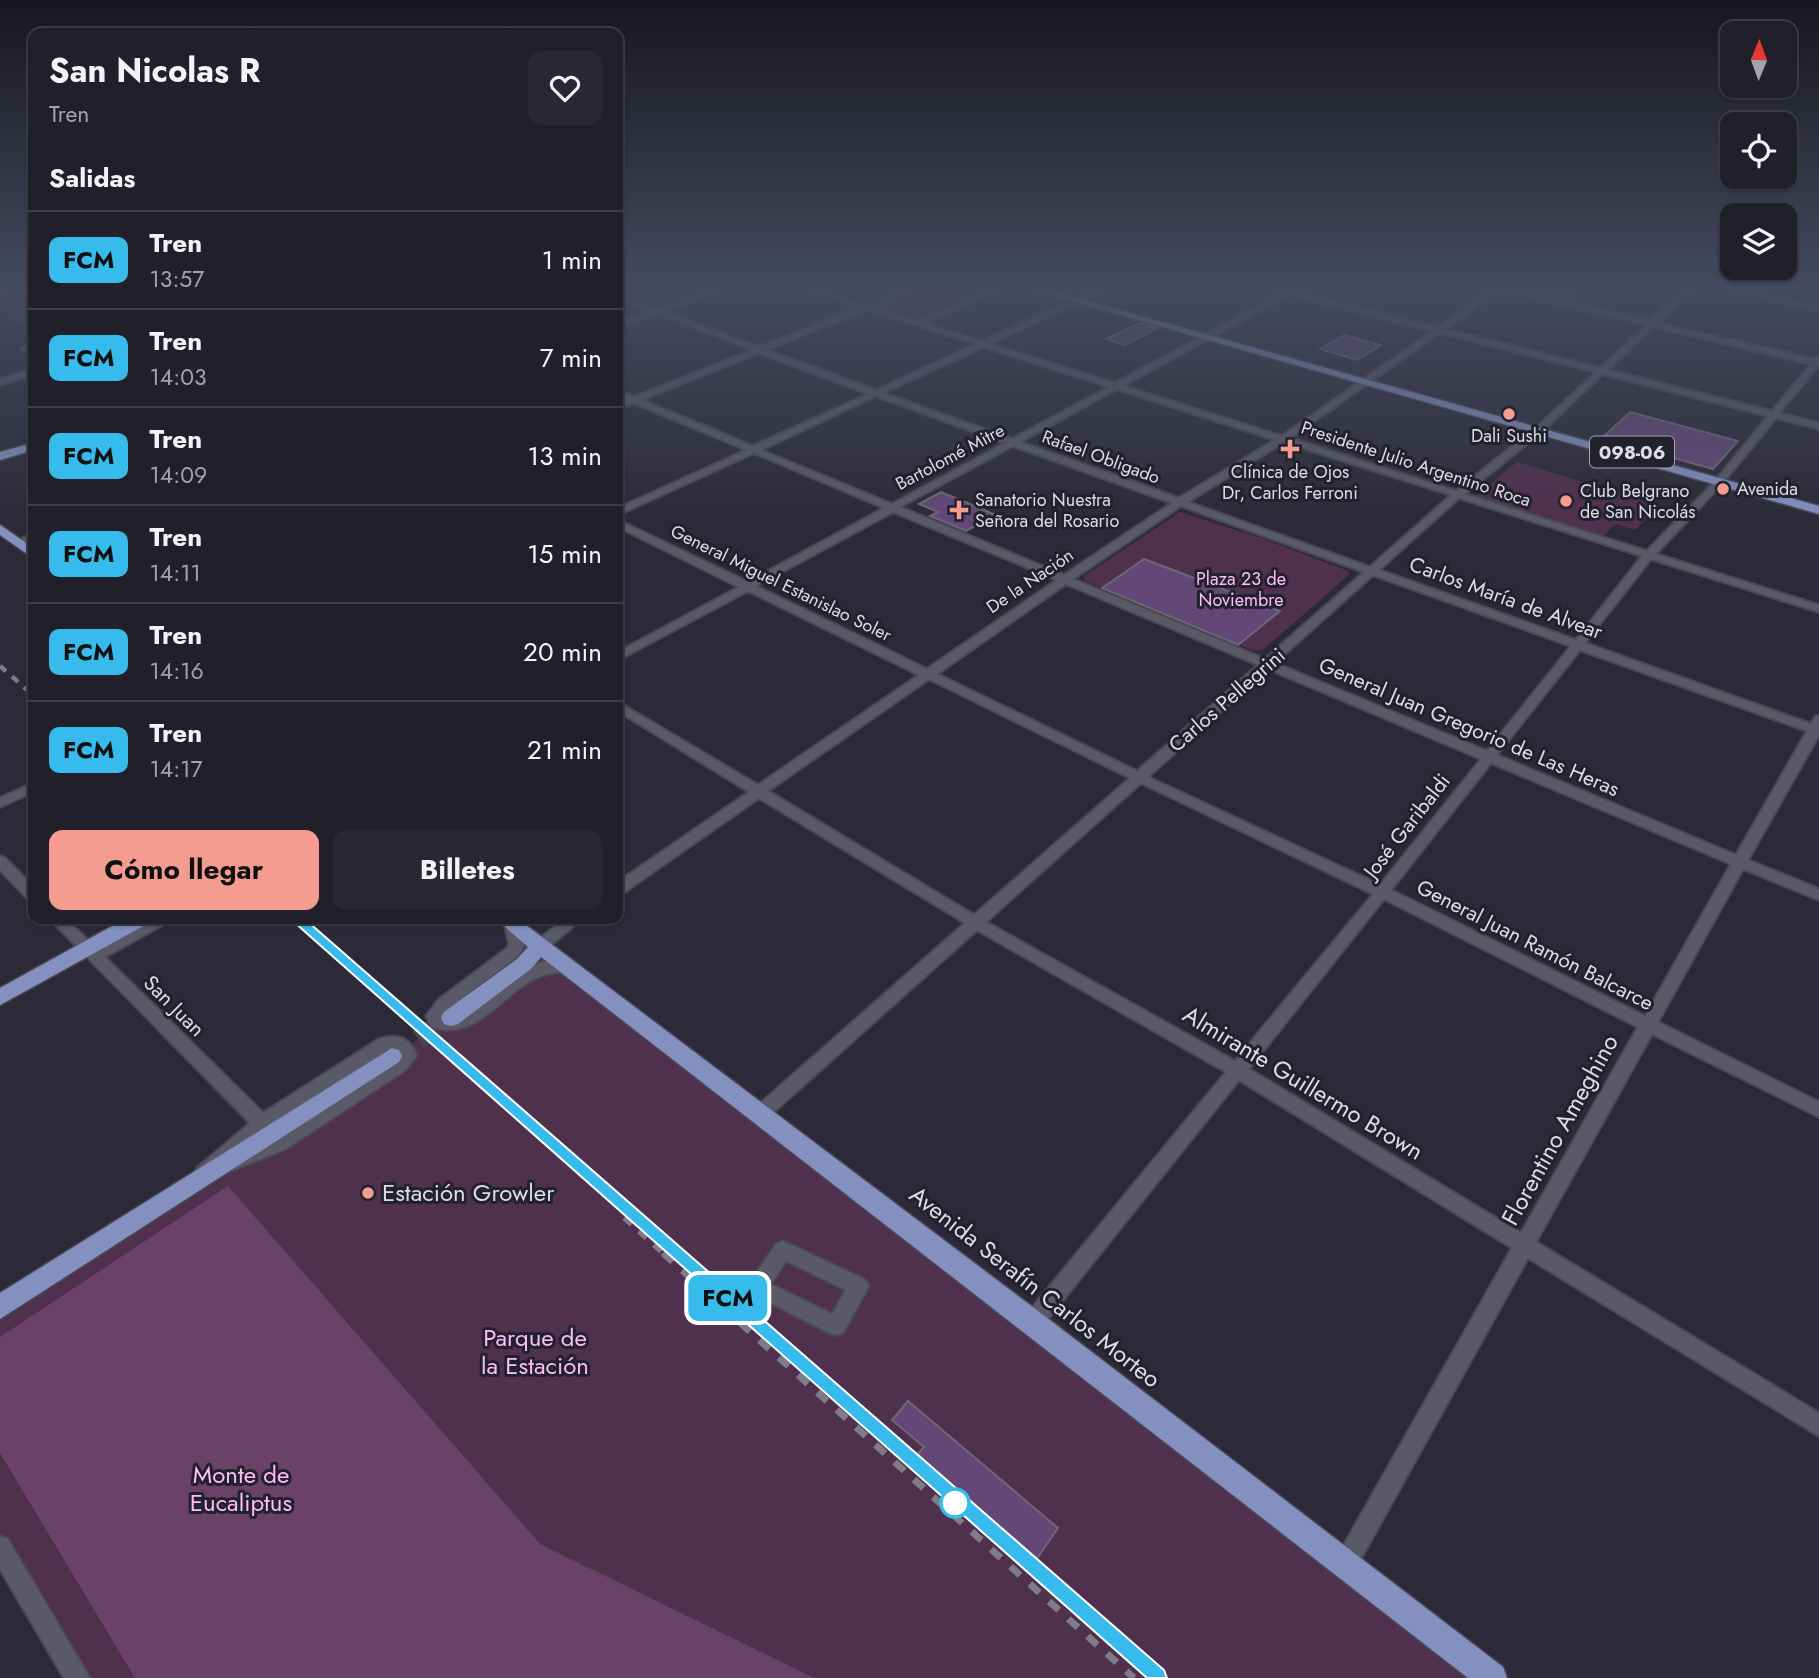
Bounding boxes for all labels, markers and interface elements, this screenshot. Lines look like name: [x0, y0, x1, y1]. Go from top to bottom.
north arrow: [1720, 21, 1797, 98]
map controls: [1720, 21, 1797, 280]
text: San Nicolas R: [49, 47, 260, 94]
button: heart: [528, 51, 602, 125]
text: Tren: [49, 97, 89, 131]
button: locate: [1720, 112, 1797, 189]
text: Salidas: [49, 159, 135, 197]
button: layers: [1720, 203, 1797, 280]
text: Tren: [149, 224, 202, 262]
text: 1 min: [542, 241, 602, 279]
text: FCM: [63, 242, 114, 277]
text: 13:57: [149, 262, 204, 296]
text: Tren: [149, 322, 202, 360]
text: 7 min: [540, 339, 602, 377]
text: FCM: [63, 340, 114, 375]
text: 14:03: [149, 360, 207, 394]
marker: Dali Sushi: [1501, 406, 1517, 422]
street label: Presidente Julio Argentino Roca: [1298, 415, 1534, 513]
street label: Bartolomé Mitre: [891, 417, 1009, 497]
text: Tren: [149, 420, 202, 458]
place label: Dali Sushi: [1471, 423, 1547, 449]
street label: Rafael Obligado: [1038, 424, 1164, 490]
road number: 098-06: [1590, 436, 1674, 467]
text: 13 min: [528, 437, 602, 475]
text: FCM: [63, 438, 114, 473]
marker: Clínica de Ojos Dr, Carlos Ferroni: [1280, 439, 1300, 459]
text: 14:09: [149, 458, 207, 492]
place label: Clínica de Ojos Dr, Carlos Ferroni: [1222, 459, 1358, 506]
place label: Avenida: [1737, 476, 1798, 502]
place label: Club Belgrano de San Nicolás: [1580, 478, 1696, 525]
marker: Avenida: [1715, 481, 1731, 497]
place label: Sanatorio Nuestra Señora del Rosario: [975, 487, 1119, 534]
marker: Club Belgrano de San Nicolás: [1558, 493, 1574, 509]
marker: Sanatorio Nuestra Señora del Rosario: [949, 500, 969, 520]
text: Tren: [149, 518, 202, 556]
street label: General Miguel Estanislao Soler: [666, 518, 897, 648]
text: 15 min: [527, 535, 602, 573]
text: FCM: [63, 536, 114, 571]
street label: De la Nación: [981, 542, 1079, 620]
street label: Carlos María de Alvear: [1405, 549, 1608, 647]
text: 14:11: [149, 556, 201, 590]
park label: Plaza 23 de Noviembre: [1196, 566, 1286, 613]
text: Tren: [149, 616, 202, 654]
text: 20 min: [523, 633, 602, 671]
text: FCM: [63, 634, 114, 669]
street label: Carlos Pellegrini: [1162, 641, 1292, 759]
street label: General Juan Gregorio de Las Heras: [1314, 650, 1624, 804]
text: 14:16: [149, 654, 204, 688]
text: Tren: [149, 714, 202, 752]
text: 21 min: [527, 731, 602, 769]
text: FCM: [63, 732, 114, 767]
text: 14:17: [149, 752, 203, 786]
street label: José Garibaldi: [1355, 767, 1457, 887]
button: Cómo llegar: [49, 830, 319, 910]
button: Billetes: [333, 830, 602, 910]
street label: General Juan Ramón Balcarce: [1411, 872, 1659, 1018]
street label: San Juan: [136, 968, 212, 1044]
street label: Almirante Guillermo Brown: [1176, 997, 1430, 1168]
street label: Florentino Ameghino: [1492, 1028, 1627, 1232]
place label: Estación Growler: [382, 1175, 555, 1210]
street label: Avenida Serafín Carlos Morteo: [902, 1177, 1168, 1396]
marker: Estación Growler: [360, 1185, 376, 1201]
line badge: FCM: [688, 1275, 768, 1321]
text: FCM: [702, 1280, 754, 1315]
park label: Parque de la Estación: [481, 1320, 589, 1383]
park label: Monte de Eucaliptus: [190, 1457, 292, 1520]
unlabelled marker: [940, 1488, 970, 1518]

